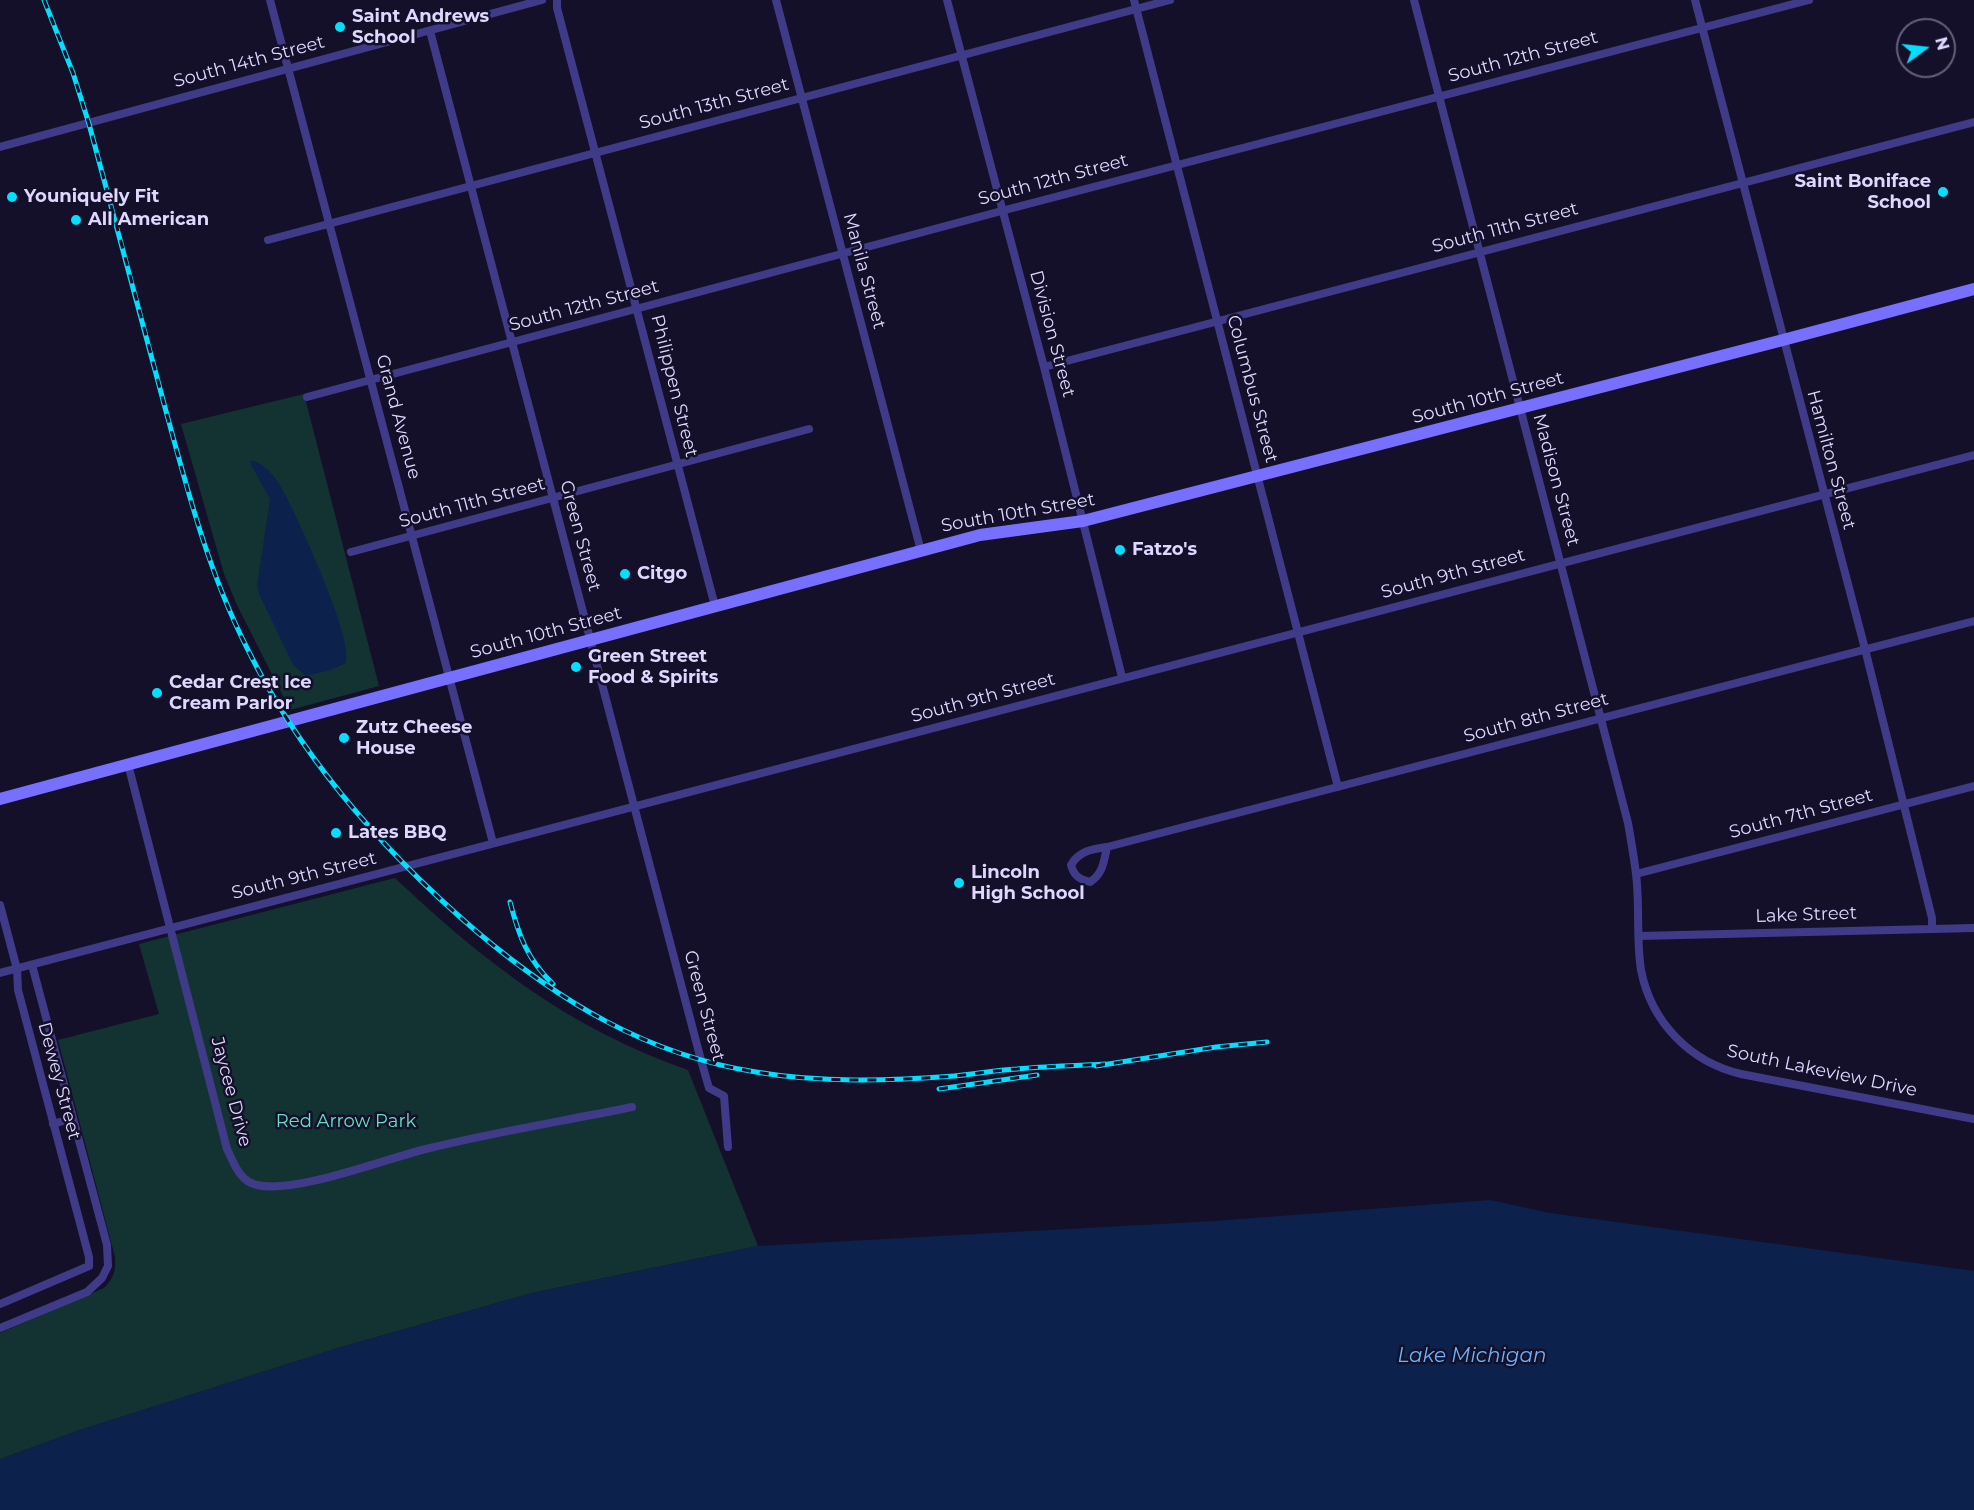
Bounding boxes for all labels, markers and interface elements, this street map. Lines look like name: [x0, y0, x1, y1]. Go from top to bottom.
place label: Saint Andrews School: [352, 6, 489, 48]
north arrow: [1896, 18, 1956, 78]
marker: Saint Andrews School: [333, 20, 347, 34]
street label: South 12th Street: [1446, 27, 1600, 87]
street label: South 14th Street: [171, 31, 327, 93]
text: N: [1931, 35, 1953, 52]
street label: South 13th Street: [637, 74, 791, 134]
street label: South 12th Street: [976, 150, 1130, 210]
place label: Saint Boniface School: [1794, 171, 1931, 213]
marker: Saint Boniface School: [1936, 185, 1950, 199]
place label: Youniquely Fit: [24, 186, 159, 208]
marker: Youniquely Fit: [5, 190, 19, 204]
street label: South 11th Street: [1430, 198, 1580, 258]
place label: All American: [88, 209, 209, 231]
street label: Manila Street: [838, 211, 890, 331]
marker: All American: [69, 213, 83, 227]
street label: Division Street: [1025, 268, 1079, 400]
street label: South 12th Street: [507, 276, 661, 336]
street label: Philippen Street: [646, 312, 702, 460]
street label: Columbus Street: [1222, 313, 1282, 465]
street label: Grand Avenue: [371, 352, 425, 482]
street label: South 10th Street: [1410, 367, 1566, 429]
street label: Hamilton Street: [1802, 388, 1860, 532]
street label: Madison Street: [1528, 411, 1584, 549]
street label: South 11th Street: [397, 473, 547, 533]
street label: Green Street: [555, 478, 605, 594]
street label: South 10th Street: [939, 489, 1097, 537]
place label: Fatzo's: [1132, 539, 1197, 561]
marker: Fatzo's: [1113, 543, 1127, 557]
street label: South 9th Street: [1379, 544, 1527, 604]
place label: Citgo: [637, 563, 687, 585]
marker: Citgo: [618, 567, 632, 581]
street label: South 10th Street: [468, 602, 624, 664]
place label: Green Street Food & Spirits: [588, 646, 718, 688]
marker: Green Street Food & Spirits: [569, 660, 583, 674]
street label: South 9th Street: [909, 668, 1057, 728]
place label: Cedar Crest Ice Cream Parlor: [169, 672, 312, 714]
marker: Cedar Crest Ice Cream Parlor: [150, 686, 164, 700]
street label: South 8th Street: [1461, 688, 1611, 748]
place label: Zutz Cheese House: [356, 717, 472, 760]
marker: Zutz Cheese House: [337, 731, 351, 745]
street label: South 7th Street: [1727, 784, 1875, 844]
place label: Lates BBQ: [348, 822, 446, 844]
marker: Lates BBQ: [329, 826, 343, 840]
street label: South 9th Street: [229, 848, 379, 904]
place label: Lincoln High School: [971, 862, 1085, 904]
marker: Lincoln High School: [952, 876, 966, 890]
street label: Lake Street: [1755, 902, 1857, 928]
street label: Green Street: [679, 948, 729, 1064]
street label: Dewey Street: [33, 1020, 85, 1142]
street label: Jaycee Drive: [206, 1035, 256, 1149]
street label: South Lakeview Drive: [1725, 1040, 1919, 1102]
park label: Red Arrow Park: [276, 1111, 416, 1133]
water label: Lake Michigan: [1397, 1344, 1547, 1368]

